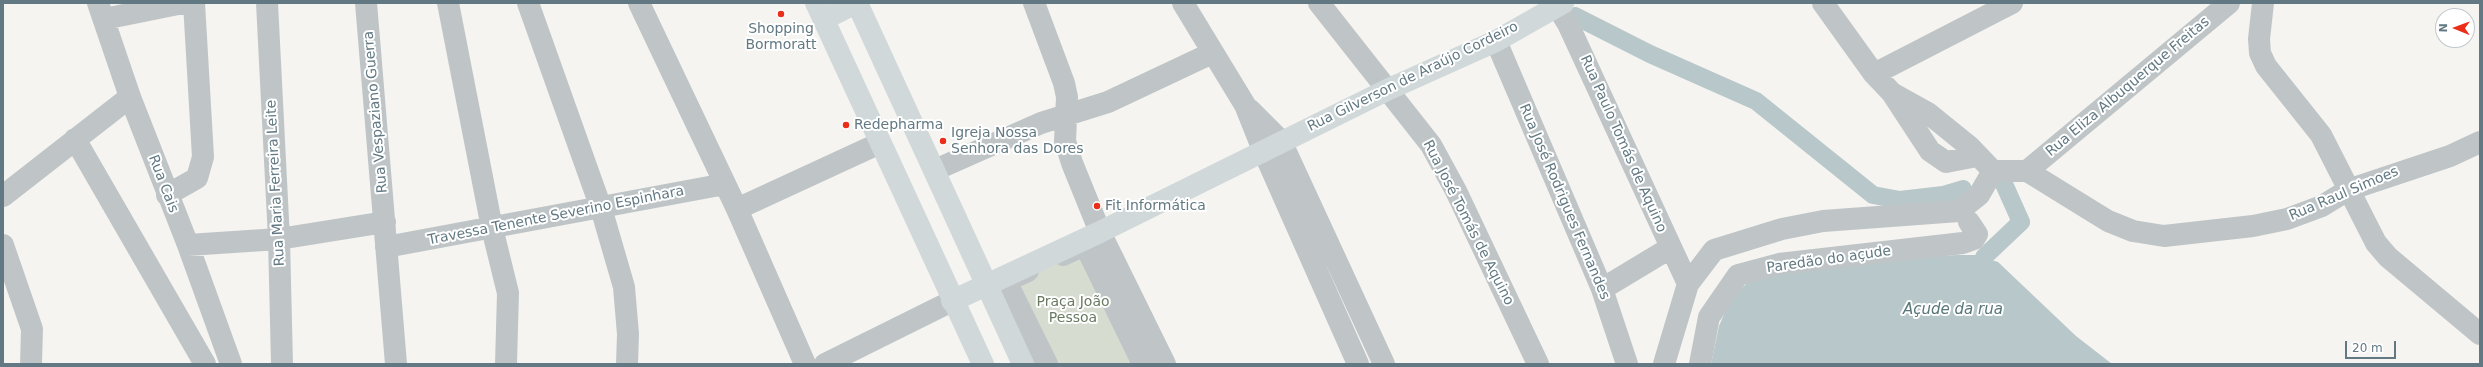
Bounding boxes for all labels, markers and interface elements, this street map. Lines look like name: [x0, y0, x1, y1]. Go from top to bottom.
north arrow: [2435, 8, 2475, 48]
marker: Shopping Bormoratt: [776, 9, 786, 19]
street label: Rua Eliza Albuquerque Freitas: [2043, 14, 2213, 160]
street label: Rua Gilverson de Araújo Cordeiro: [1305, 19, 1521, 135]
place label: Shopping Bormoratt: [745, 21, 817, 54]
text: N: [2437, 23, 2450, 33]
street label: Rua Vespaziano Guerra: [361, 30, 391, 194]
street label: Rua Paulo Tomás de Aquino: [1576, 53, 1670, 235]
street label: Rua Maria Ferreira Leite: [263, 99, 289, 267]
street label: Rua José Rodrigues Fernandes: [1515, 102, 1613, 302]
place label: Redepharma: [854, 117, 943, 133]
marker: Redepharma: [841, 120, 851, 130]
place label: Igreja Nossa Senhora das Dores: [951, 125, 1084, 158]
marker: Igreja Nossa Senhora das Dores: [938, 136, 948, 146]
street label: Rua José Tomás de Aquino: [1419, 138, 1517, 308]
street label: Rua Cais: [144, 153, 182, 215]
street label: Rua Raul Simoes: [2287, 163, 2401, 225]
street label: Travessa Tenente Severino Espinhara: [427, 183, 685, 249]
place label: Fit Informática: [1105, 198, 1206, 214]
marker: Fit Informática: [1092, 201, 1102, 211]
street label: Paredão do açude: [1766, 243, 1892, 277]
park label: Praça João Pessoa: [1036, 294, 1110, 326]
water label: Açude da rua: [1903, 301, 2003, 319]
scale bar: [2347, 333, 2398, 359]
text: 20 m: [2352, 341, 2383, 355]

